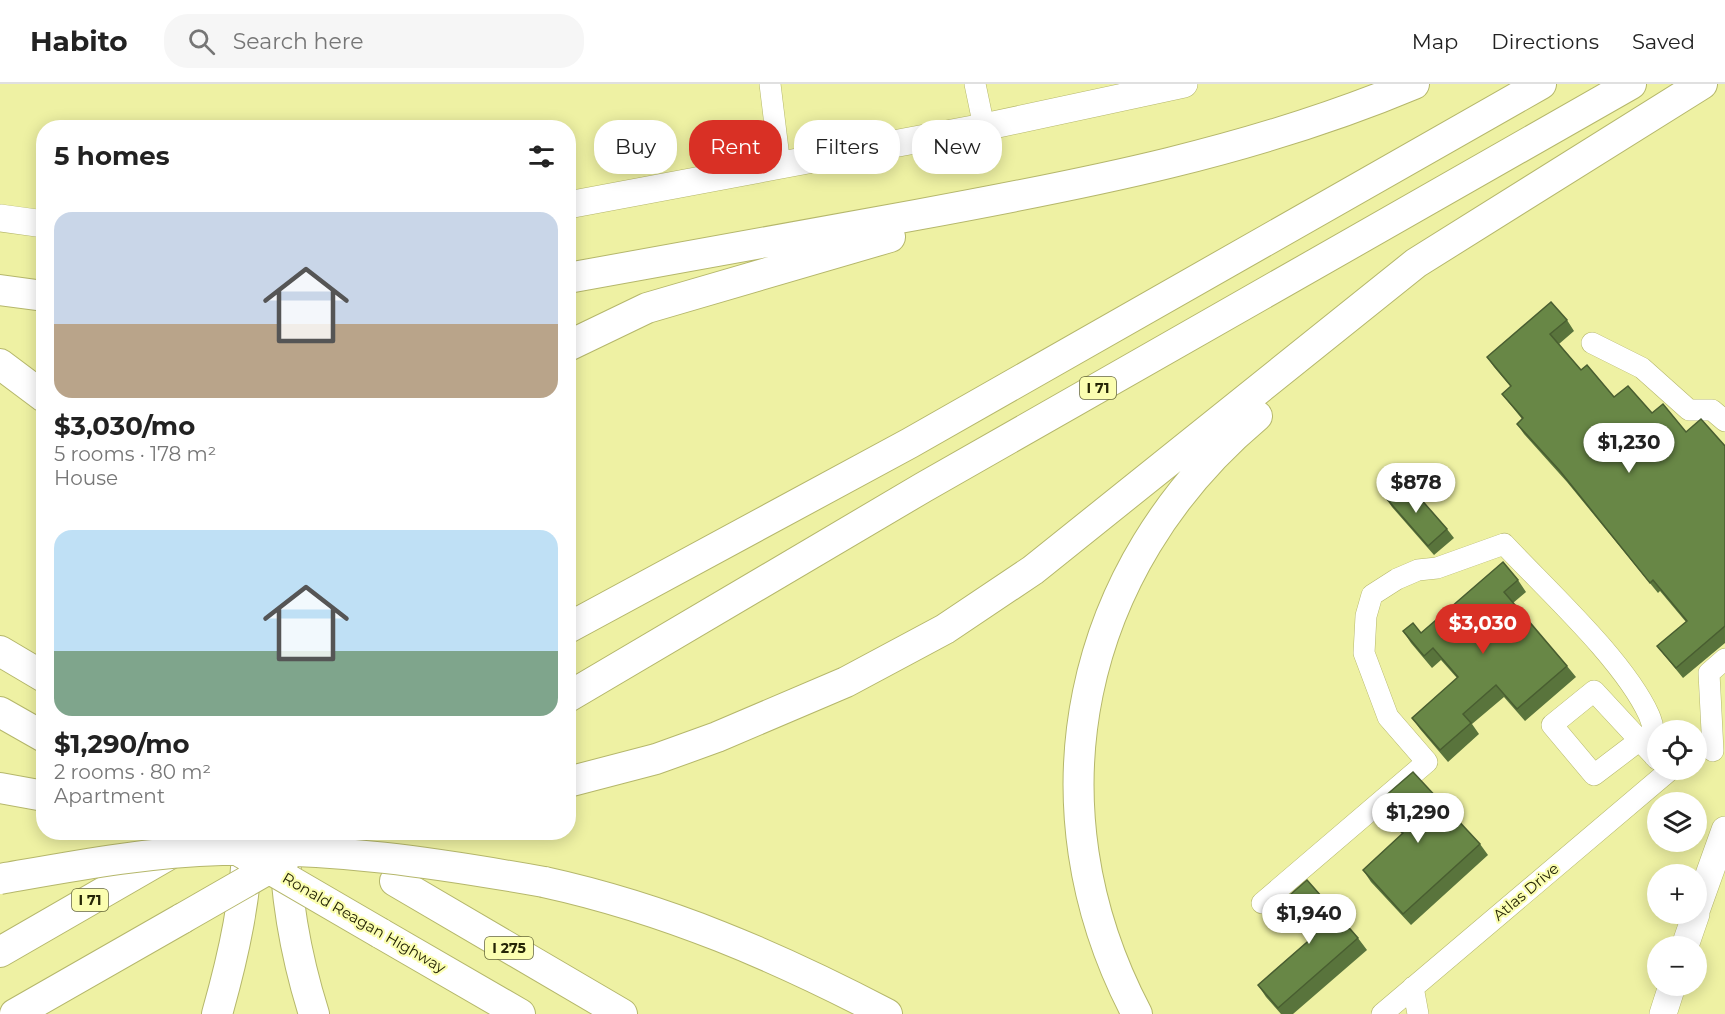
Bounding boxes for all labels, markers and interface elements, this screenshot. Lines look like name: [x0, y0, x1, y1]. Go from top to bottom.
search box: [164, 14, 584, 68]
text: Habito: [30, 24, 128, 58]
icon: search: [185, 25, 218, 58]
text: Search here: [233, 28, 364, 55]
text: Map: [1412, 29, 1458, 54]
text: Directions: [1491, 29, 1599, 54]
text: Saved: [1632, 29, 1695, 54]
chip: Buy: [594, 120, 677, 174]
chip: Rent: [689, 120, 782, 174]
chip: Filters: [794, 120, 900, 174]
chip: New: [912, 120, 1002, 174]
text: 5 homes: [54, 140, 170, 172]
icon: filters: [525, 140, 558, 173]
icon: home: [252, 251, 360, 359]
road number: I 71: [1080, 377, 1116, 399]
text: $3,030/mo: [54, 410, 195, 442]
pin: $1,230: [1580, 423, 1678, 474]
text: $1,230: [1597, 430, 1661, 454]
text: 5 rooms · 178 m²: [54, 442, 216, 466]
pin: $878: [1380, 463, 1452, 514]
text: House: [54, 466, 118, 490]
text: $878: [1390, 470, 1442, 494]
icon: home: [252, 569, 360, 677]
pin: $3,030: [1434, 604, 1532, 655]
text: $3,030: [1449, 611, 1517, 635]
map controls: [1647, 720, 1707, 996]
button: locate: [1647, 720, 1707, 780]
text: $1,290/mo: [54, 728, 190, 760]
text: 2 rooms · 80 m²: [54, 760, 211, 784]
text: Apartment: [54, 784, 165, 808]
button: layers: [1647, 792, 1707, 852]
pin: $1,290: [1369, 793, 1467, 844]
text: $1,290: [1386, 800, 1450, 824]
street label: Atlas Drive: [1489, 859, 1563, 925]
button: +: [1647, 864, 1707, 924]
street label: Ronald Reagan Highway: [279, 868, 450, 978]
road number: I 71: [72, 889, 108, 911]
pin: $1,940: [1260, 894, 1358, 945]
text: $1,940: [1276, 901, 1342, 925]
button: −: [1647, 936, 1707, 996]
road number: I 275: [485, 937, 533, 959]

